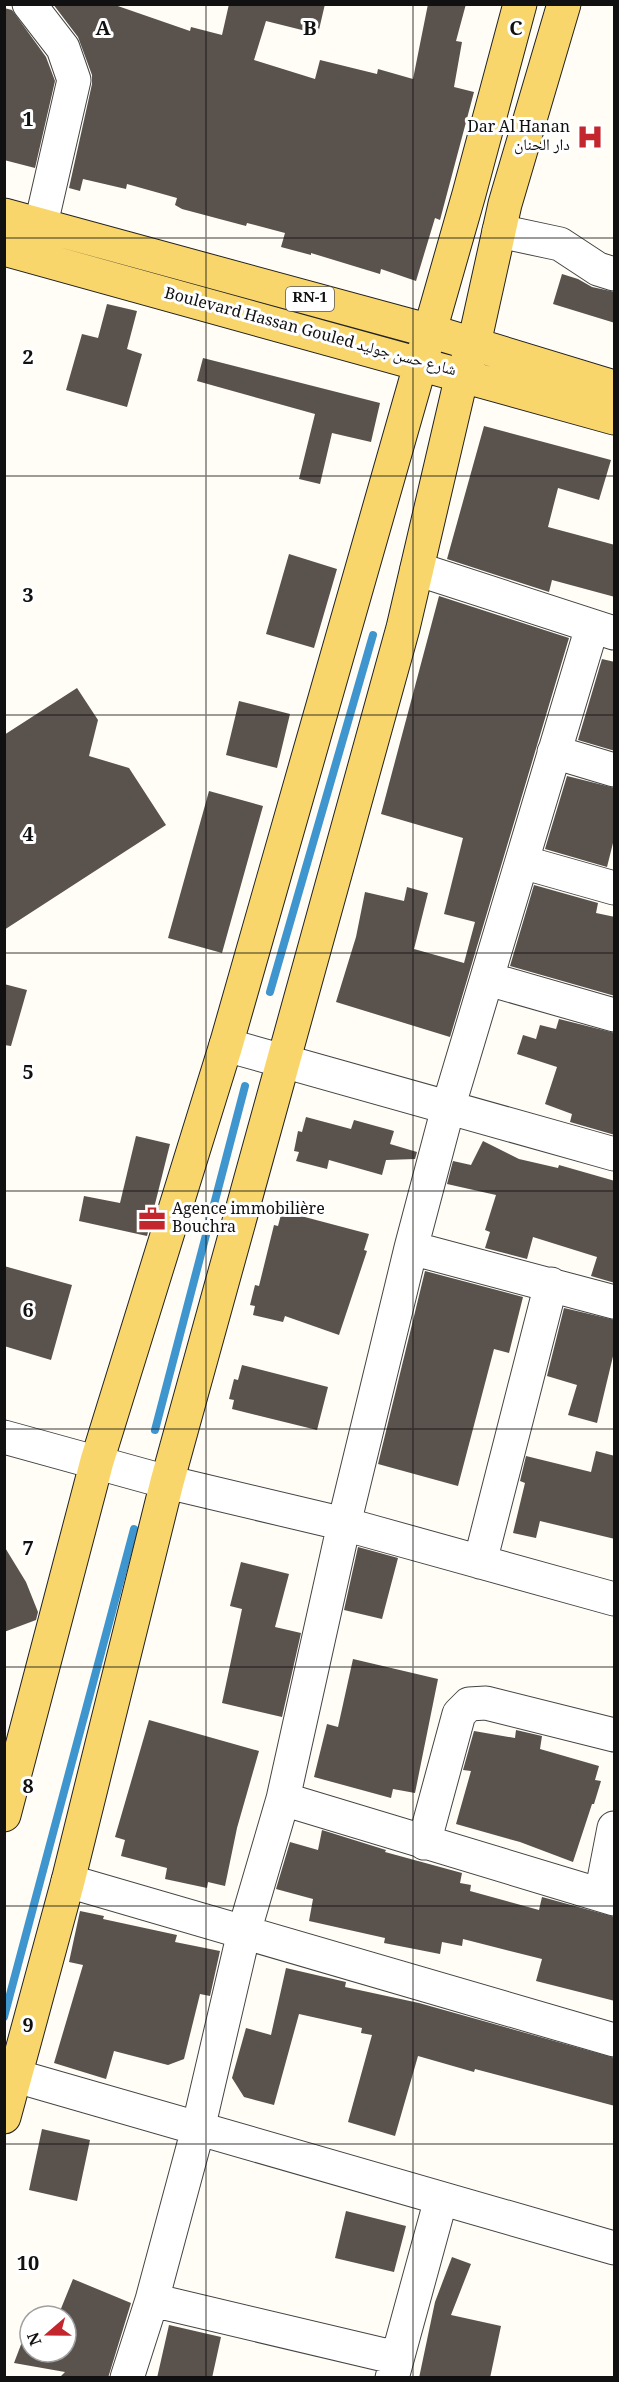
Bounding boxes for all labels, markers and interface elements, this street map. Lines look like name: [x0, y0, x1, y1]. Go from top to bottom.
text: A: [95, 14, 111, 48]
text: B: [303, 14, 317, 48]
text: C: [509, 14, 523, 48]
text: 1: [22, 105, 34, 139]
place label: Dar Al Hanan دار الحنان: [467, 115, 570, 160]
hospital icon: Dar Al Hanan دار الحنان: [575, 122, 605, 152]
street label: Boulevard Hassan Gouled شارع حسن جوليد: [161, 281, 459, 385]
road number: RN-1: [286, 287, 334, 311]
text: 2: [22, 343, 34, 377]
text: 3: [22, 581, 34, 615]
text: 4: [22, 820, 34, 854]
text: 5: [22, 1058, 34, 1092]
place label: Agence immobilière Bouchra: [172, 1197, 325, 1242]
office icon: Agence immobilière Bouchra: [137, 1204, 167, 1234]
text: 6: [22, 1296, 34, 1330]
text: 7: [22, 1534, 34, 1568]
text: 8: [22, 1772, 34, 1806]
text: 9: [22, 2011, 34, 2045]
text: 10: [17, 2249, 39, 2283]
north arrow: [18, 2304, 78, 2364]
text: N: [21, 2327, 51, 2349]

